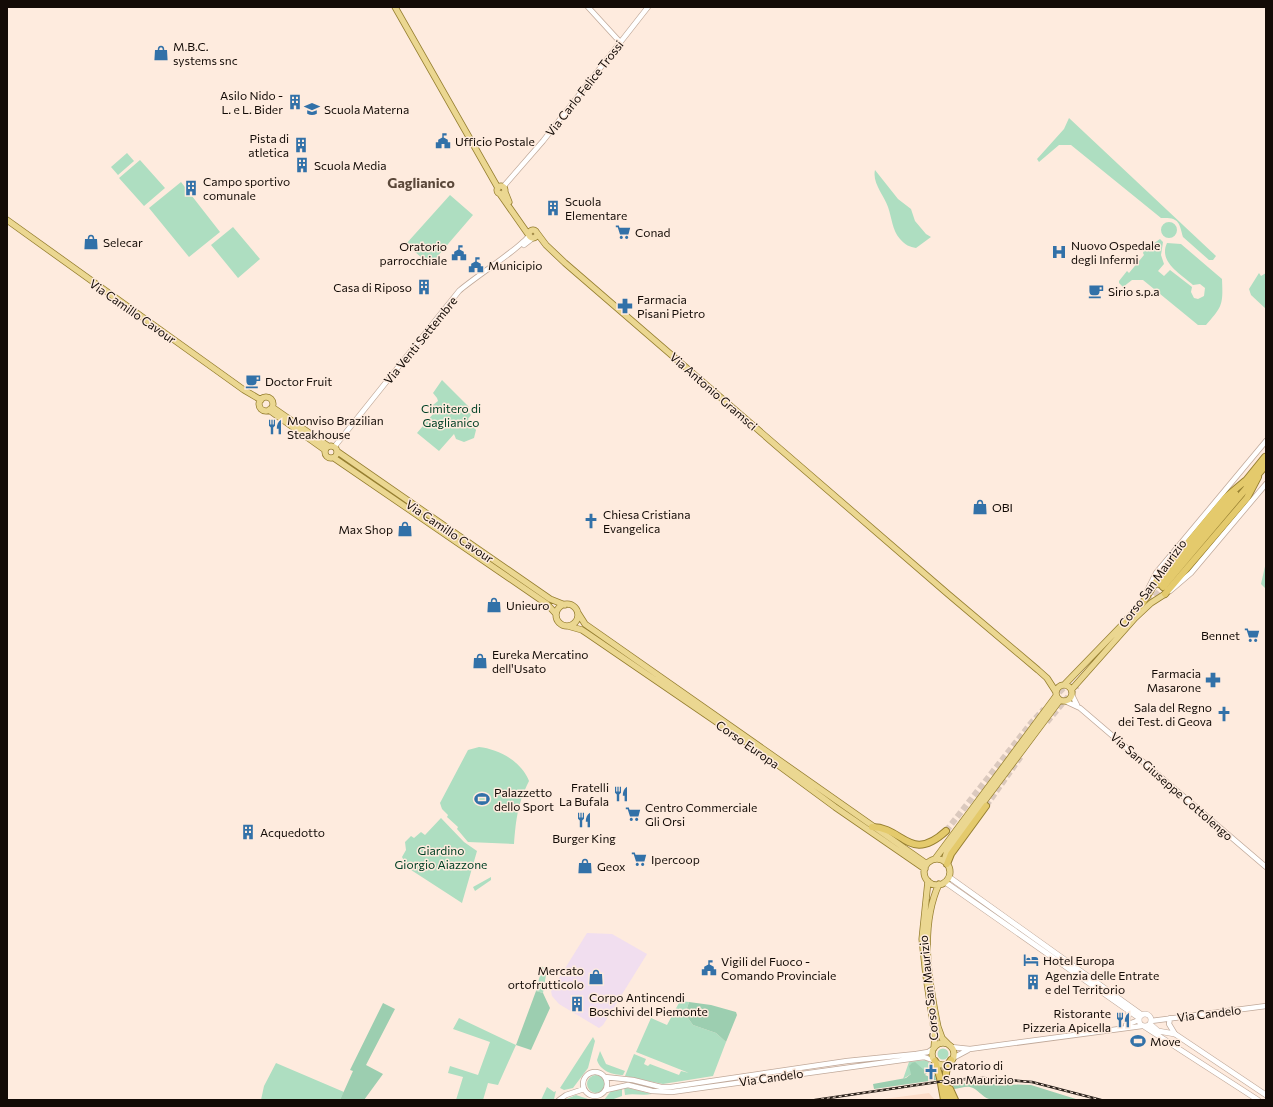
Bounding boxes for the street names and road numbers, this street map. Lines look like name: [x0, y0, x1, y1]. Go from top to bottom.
street label: Via Carlo Felice Trossi: [542, 37, 626, 139]
street label: Via Camillo Cavour: [87, 276, 179, 346]
street label: Via Venti Settembre: [380, 293, 460, 387]
street label: Via Antonio Gramsci: [667, 349, 761, 433]
street label: Via Camillo Cavour: [404, 497, 497, 566]
street label: Corso San Maurizio: [1115, 536, 1189, 630]
street label: Corso Europa: [714, 717, 782, 771]
street label: Via San Giuseppe Cottolengo: [1108, 729, 1236, 843]
street label: Corso San Maurizio: [916, 935, 940, 1041]
street label: Via Candelo: [1176, 1002, 1242, 1024]
street label: Via Candelo: [738, 1066, 804, 1088]

